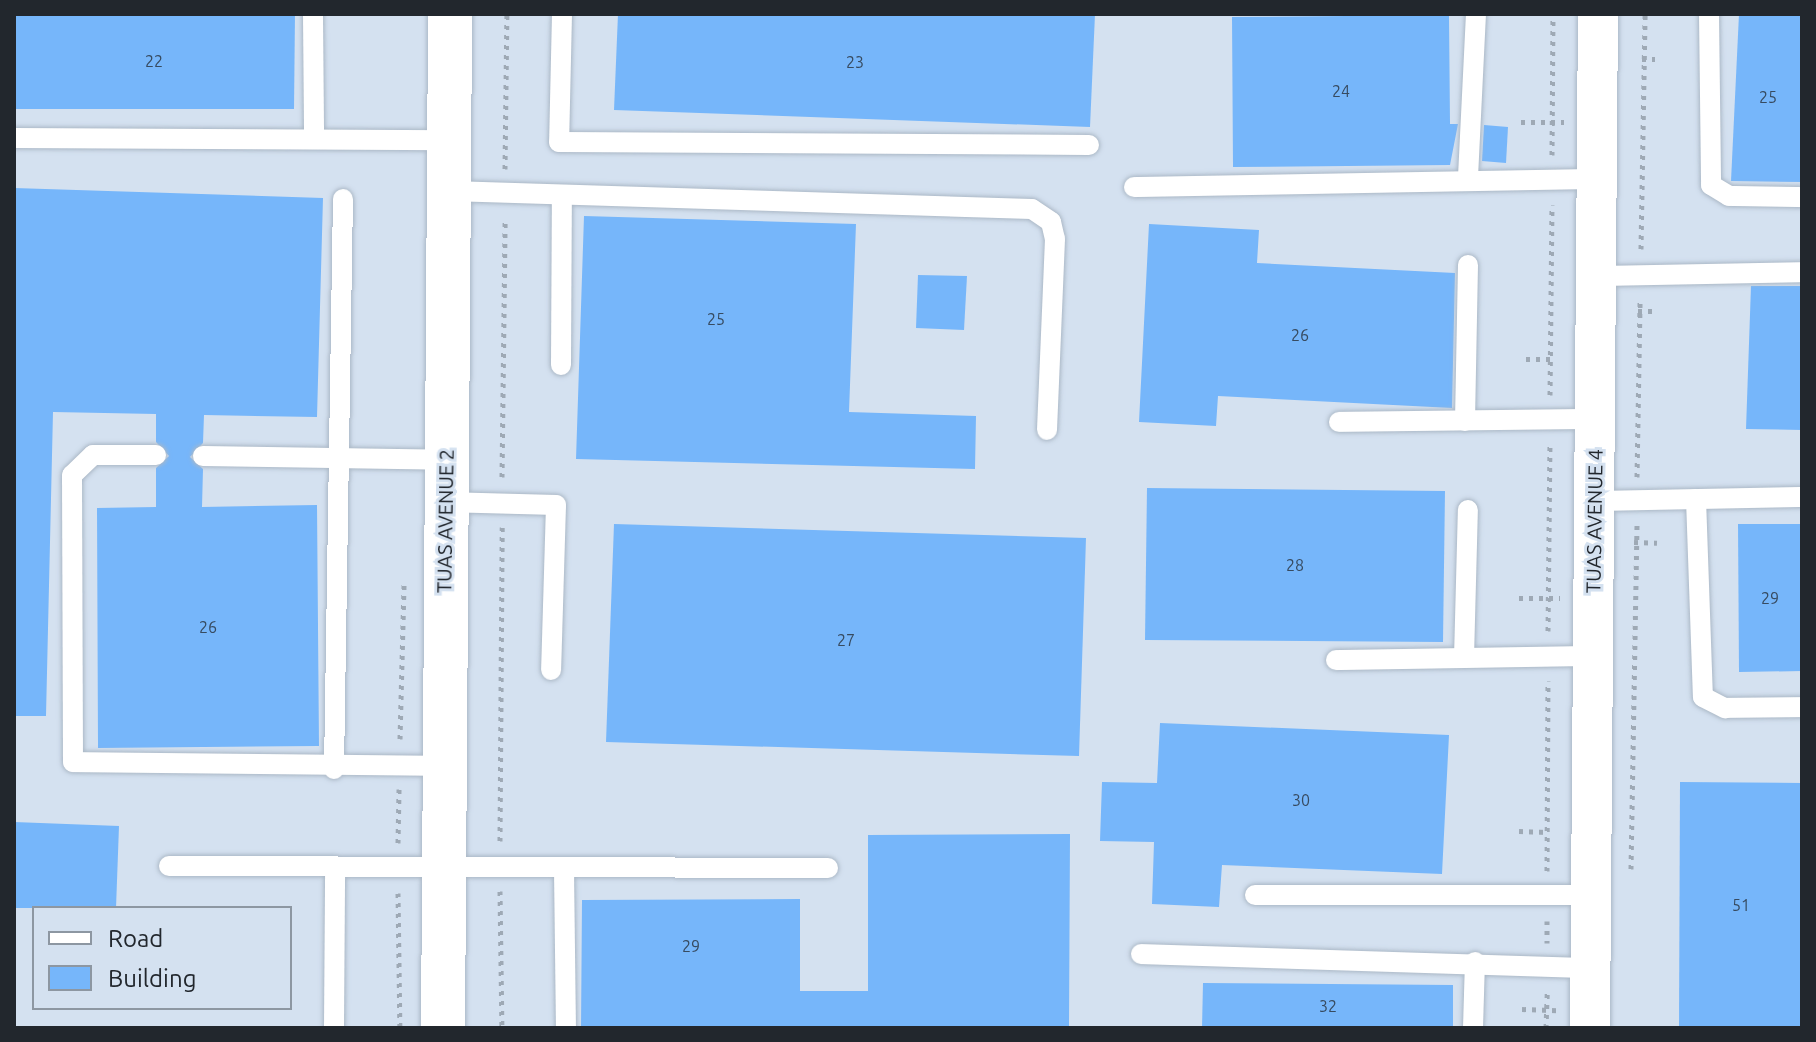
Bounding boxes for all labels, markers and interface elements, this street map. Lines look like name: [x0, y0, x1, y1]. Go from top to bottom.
house number: 22: [145, 51, 163, 71]
house number: 23: [846, 52, 864, 72]
house number: 24: [1332, 81, 1350, 101]
house number: 25: [1759, 87, 1777, 107]
house number: 25: [707, 309, 725, 329]
house number: 26: [1291, 325, 1309, 345]
street label: TUAS AVENUE 2: [432, 449, 458, 593]
street label: TUAS AVENUE 4: [1581, 449, 1607, 593]
house number: 28: [1286, 555, 1304, 575]
house number: 29: [1761, 588, 1779, 608]
house number: 26: [199, 617, 217, 637]
house number: 27: [837, 630, 855, 650]
house number: 30: [1292, 790, 1310, 810]
house number: 51: [1732, 895, 1750, 915]
legend: [32, 906, 292, 1010]
text: Road: [108, 925, 163, 952]
house number: 29: [682, 936, 700, 956]
text: Building: [108, 965, 196, 992]
house number: 32: [1319, 996, 1337, 1016]

